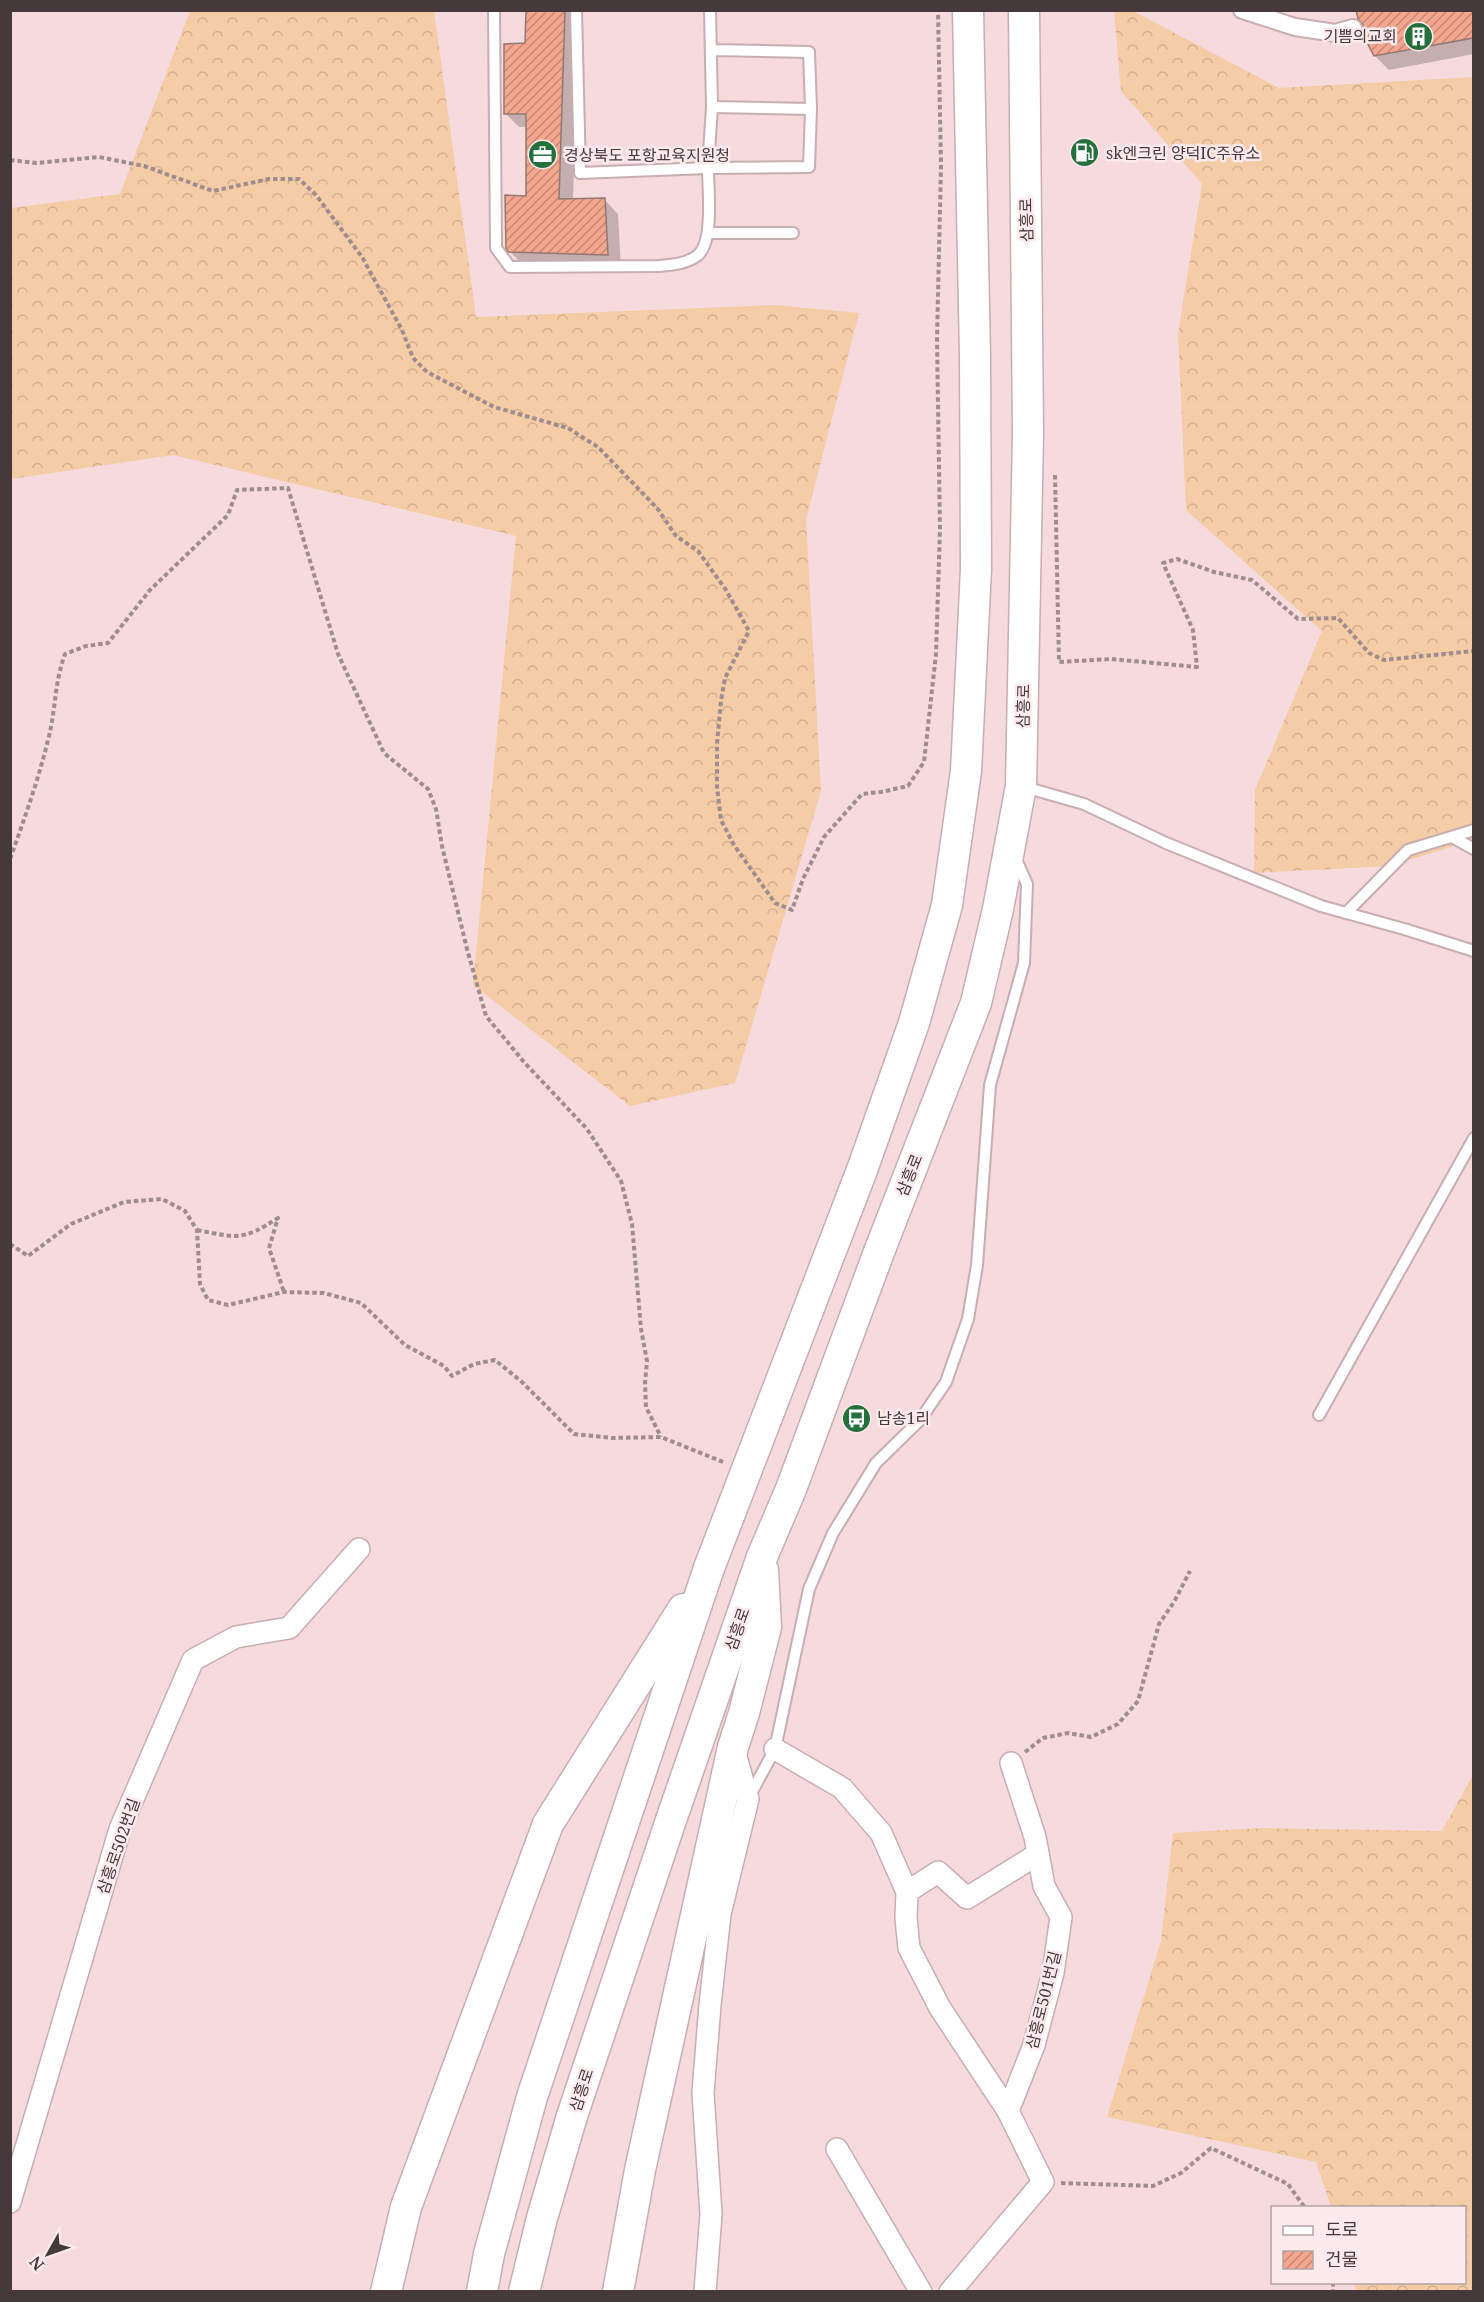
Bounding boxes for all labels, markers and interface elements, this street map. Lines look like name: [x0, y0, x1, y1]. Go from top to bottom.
building icon: 기쁨의교회: [1402, 20, 1434, 52]
place label: 기쁨의교회: [1323, 25, 1397, 47]
fuel station icon: sk엔크린 양덕IC주유소: [1069, 137, 1101, 169]
office icon: 경상북도 포항교육지원청: [527, 139, 559, 171]
place label: sk엔크린 양덕IC주유소: [1106, 142, 1260, 164]
place label: 경상북도 포항교육지원청: [564, 144, 730, 166]
street label: 삼흥로: [1015, 197, 1037, 242]
street label: 삼흥로: [1012, 683, 1034, 728]
street label: 삼흥로: [891, 1150, 928, 1200]
bus stop icon: 남송1리: [840, 1402, 872, 1434]
place label: 남송1리: [877, 1407, 930, 1429]
street label: 삼흥로: [719, 1604, 755, 1653]
street label: 삼흥로502번길: [91, 1795, 145, 1897]
street label: 삼흥로501번길: [1020, 1949, 1066, 2051]
street label: 삼흥로: [564, 2065, 598, 2114]
legend: [1271, 2206, 1466, 2284]
text: 도로: [1325, 2217, 1358, 2241]
north arrow: [18, 2224, 78, 2284]
text: 건물: [1325, 2247, 1358, 2271]
text: N: [24, 2251, 49, 2276]

